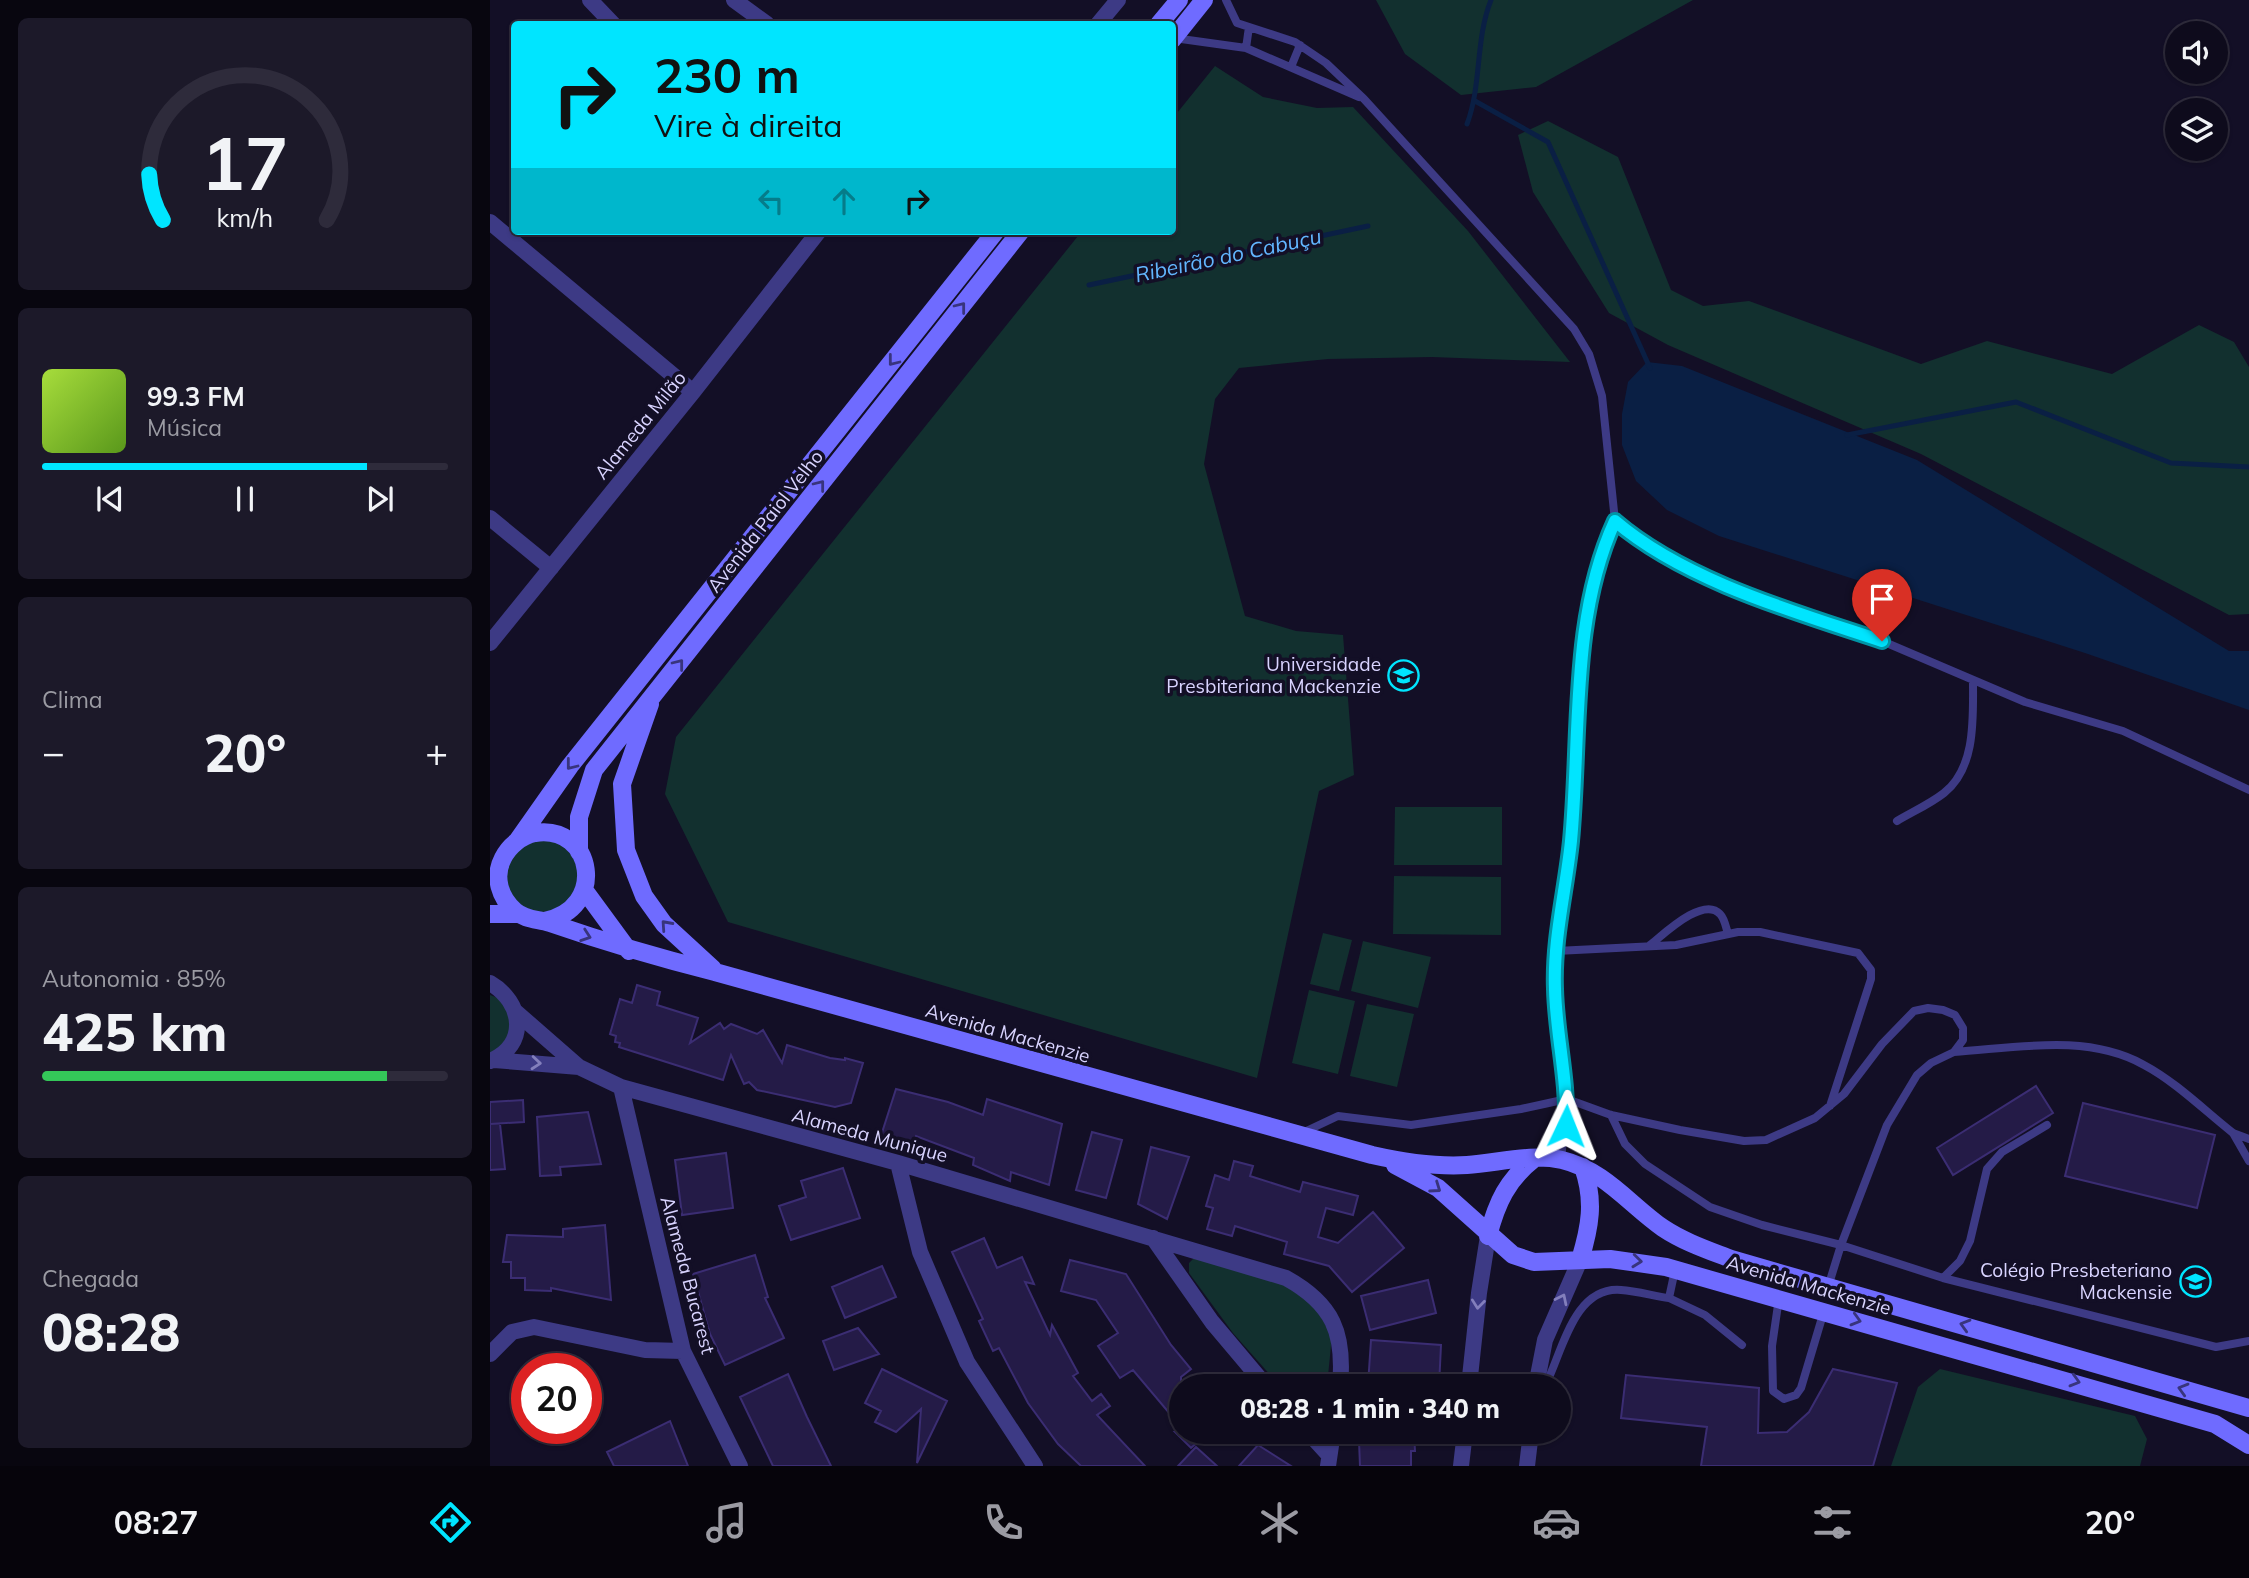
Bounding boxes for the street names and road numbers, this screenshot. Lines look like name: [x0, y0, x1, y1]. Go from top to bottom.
street label: Alameda Milão: [589, 366, 691, 484]
street label: Avenida Paiol Velho: [702, 445, 828, 597]
street label: Avenida Mackenzie: [923, 998, 1093, 1068]
street label: Alameda Munique: [789, 1103, 951, 1167]
street label: Alameda Bucarest: [655, 1193, 721, 1357]
street label: Avenida Mackenzie: [1724, 1250, 1894, 1320]

